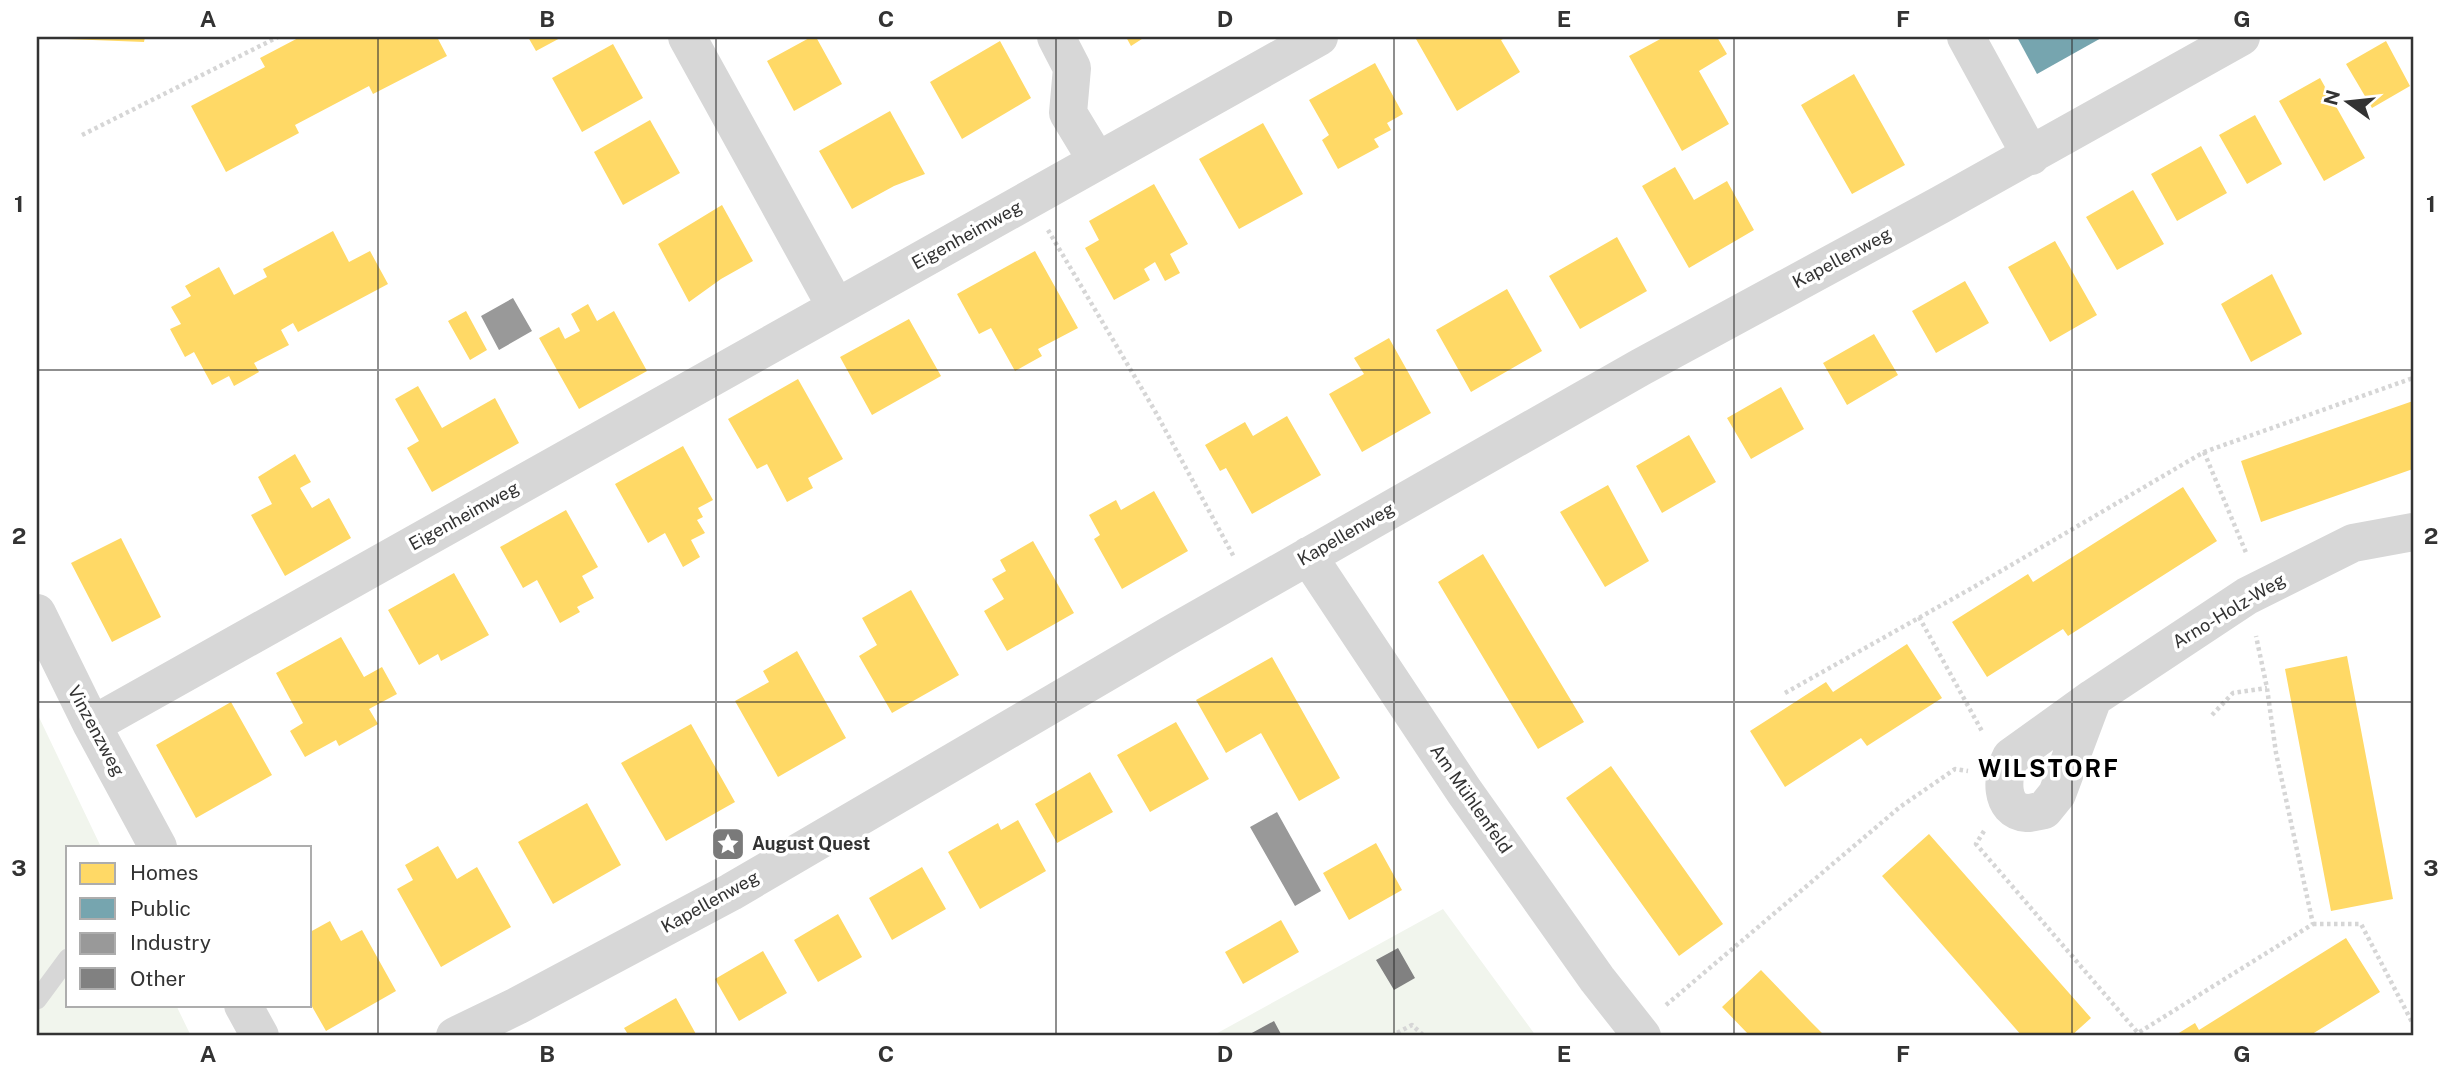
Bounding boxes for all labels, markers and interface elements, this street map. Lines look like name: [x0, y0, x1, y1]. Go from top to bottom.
text: A: [200, 5, 217, 32]
text: B: [539, 5, 555, 32]
text: C: [878, 5, 894, 32]
text: D: [1217, 5, 1233, 32]
text: E: [1557, 5, 1571, 32]
text: F: [1896, 5, 1910, 32]
text: G: [2233, 5, 2251, 32]
north arrow: [2314, 66, 2384, 136]
text: N: [2319, 88, 2344, 108]
text: 1: [14, 190, 24, 217]
text: 1: [2426, 190, 2436, 217]
street label: Eigenheimweg: [908, 196, 1025, 273]
street label: Kapellenweg: [1789, 223, 1895, 292]
street label: Eigenheimweg: [405, 477, 522, 554]
street label: Kapellenweg: [1293, 497, 1398, 570]
text: 2: [12, 522, 26, 549]
text: 2: [2424, 522, 2438, 549]
street label: Arno-Holz-Weg: [2169, 569, 2289, 653]
street label: Vinzenzweg: [64, 682, 129, 780]
street label: Am Mühlenfeld: [1426, 740, 1517, 857]
district label: WILSTORF: [1978, 754, 2120, 782]
place icon: August Quest: [709, 825, 747, 863]
place label: August Quest: [752, 833, 870, 854]
legend: [66, 846, 312, 1006]
text: 3: [11, 854, 27, 881]
text: 3: [2423, 854, 2439, 881]
text: Homes: [130, 860, 198, 885]
street label: Kapellenweg: [657, 866, 762, 937]
text: Public: [130, 896, 191, 921]
text: Industry: [130, 930, 211, 955]
text: Other: [130, 966, 186, 991]
text: A: [200, 1040, 217, 1067]
text: B: [539, 1040, 555, 1067]
text: C: [878, 1040, 894, 1067]
text: D: [1217, 1040, 1233, 1067]
text: E: [1557, 1040, 1571, 1067]
text: F: [1896, 1040, 1910, 1067]
text: G: [2233, 1040, 2251, 1067]

